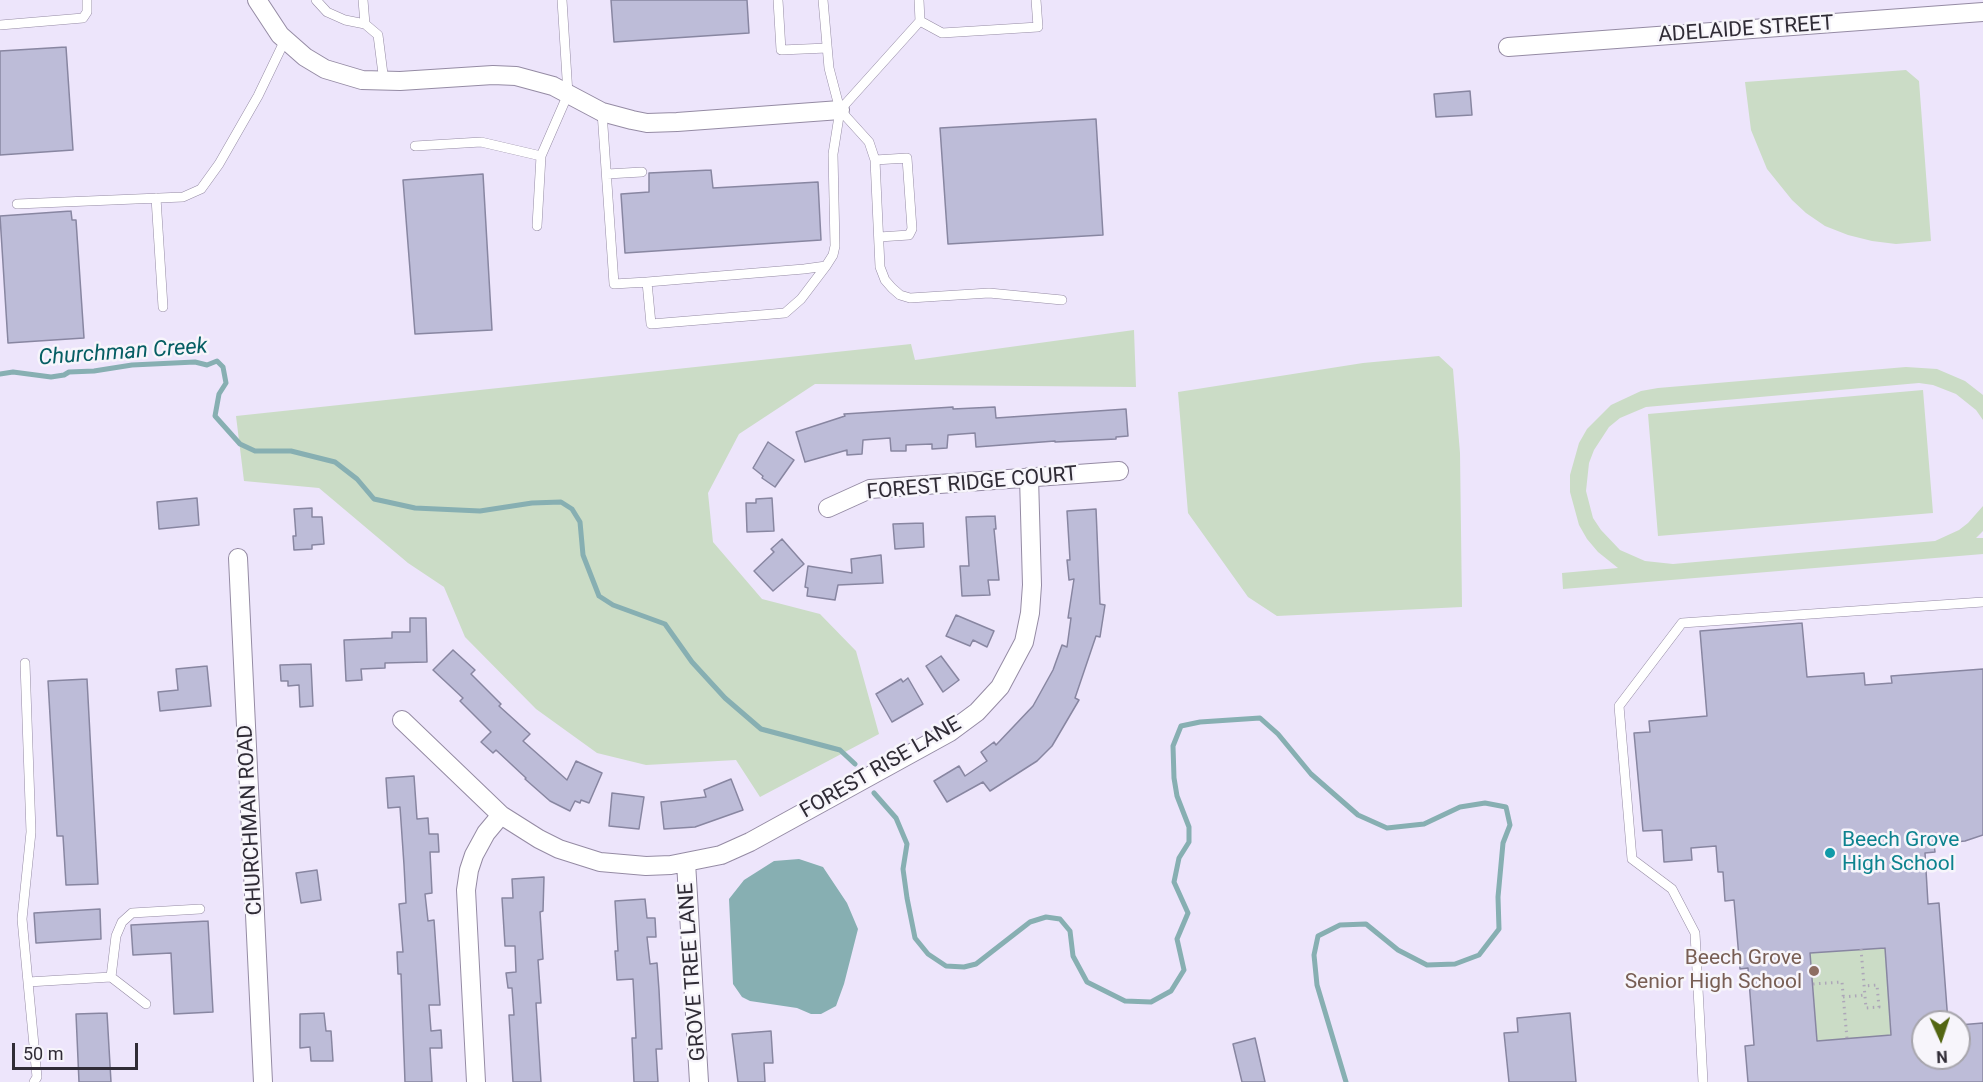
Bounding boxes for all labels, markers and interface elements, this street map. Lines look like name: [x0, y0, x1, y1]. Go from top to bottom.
street label: ADELAIDE STREET: [1657, 11, 1835, 49]
water label: Churchman Creek: [38, 334, 208, 372]
street label: FOREST RIDGE COURT: [866, 462, 1078, 506]
street label: FOREST RISE LANE: [796, 712, 966, 824]
street label: CHURCHMAN ROAD: [233, 724, 269, 916]
place label: Beech Grove High School: [1842, 828, 1959, 878]
marker: Beech Grove High School: [1823, 846, 1837, 860]
street label: GROVE TREE LANE: [674, 882, 712, 1062]
place label: Beech Grove Senior High School: [1625, 946, 1802, 996]
marker: Beech Grove Senior High School: [1807, 964, 1821, 978]
north arrow: [1911, 1010, 1971, 1070]
scale bar: [15, 1031, 141, 1069]
text: 50 m: [23, 1043, 63, 1064]
text: N: [1936, 1047, 1948, 1066]

